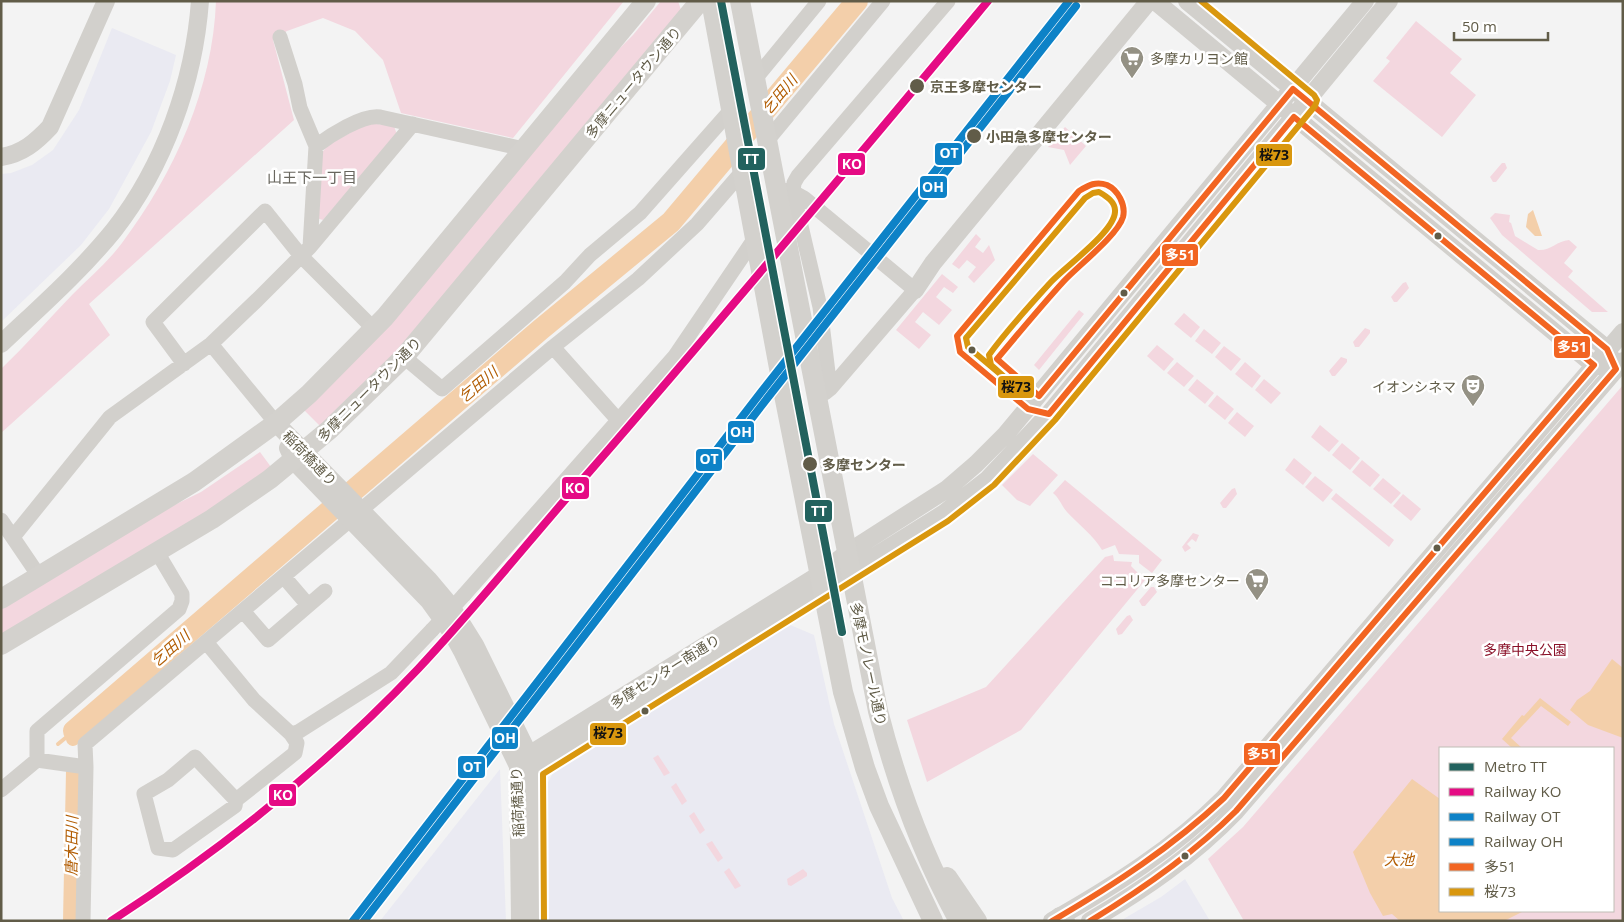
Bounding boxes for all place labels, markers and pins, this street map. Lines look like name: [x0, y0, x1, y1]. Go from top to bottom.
supermarket icon: 多摩カリヨン館: [1119, 45, 1145, 79]
place label: 多摩カリヨン館: [1150, 49, 1248, 68]
marker: 京王多摩センター: [908, 77, 926, 95]
place label: 京王多摩センター: [930, 77, 1042, 96]
marker: 小田急多摩センター: [965, 127, 983, 145]
place label: 小田急多摩センター: [986, 127, 1112, 146]
unlabelled marker: [1433, 231, 1443, 241]
unlabelled marker: [1119, 288, 1129, 298]
unlabelled marker: [967, 345, 977, 355]
theatre icon: イオンシネマ: [1460, 373, 1486, 407]
place label: イオンシネマ: [1372, 377, 1456, 396]
marker: 多摩センター: [801, 455, 819, 473]
place label: 多摩センター: [822, 455, 906, 474]
unlabelled marker: [1432, 543, 1442, 553]
supermarket icon: ココリア多摩センター: [1244, 567, 1270, 601]
place label: ココリア多摩センター: [1100, 571, 1240, 590]
unlabelled marker: [640, 706, 650, 716]
unlabelled marker: [1180, 851, 1190, 861]

